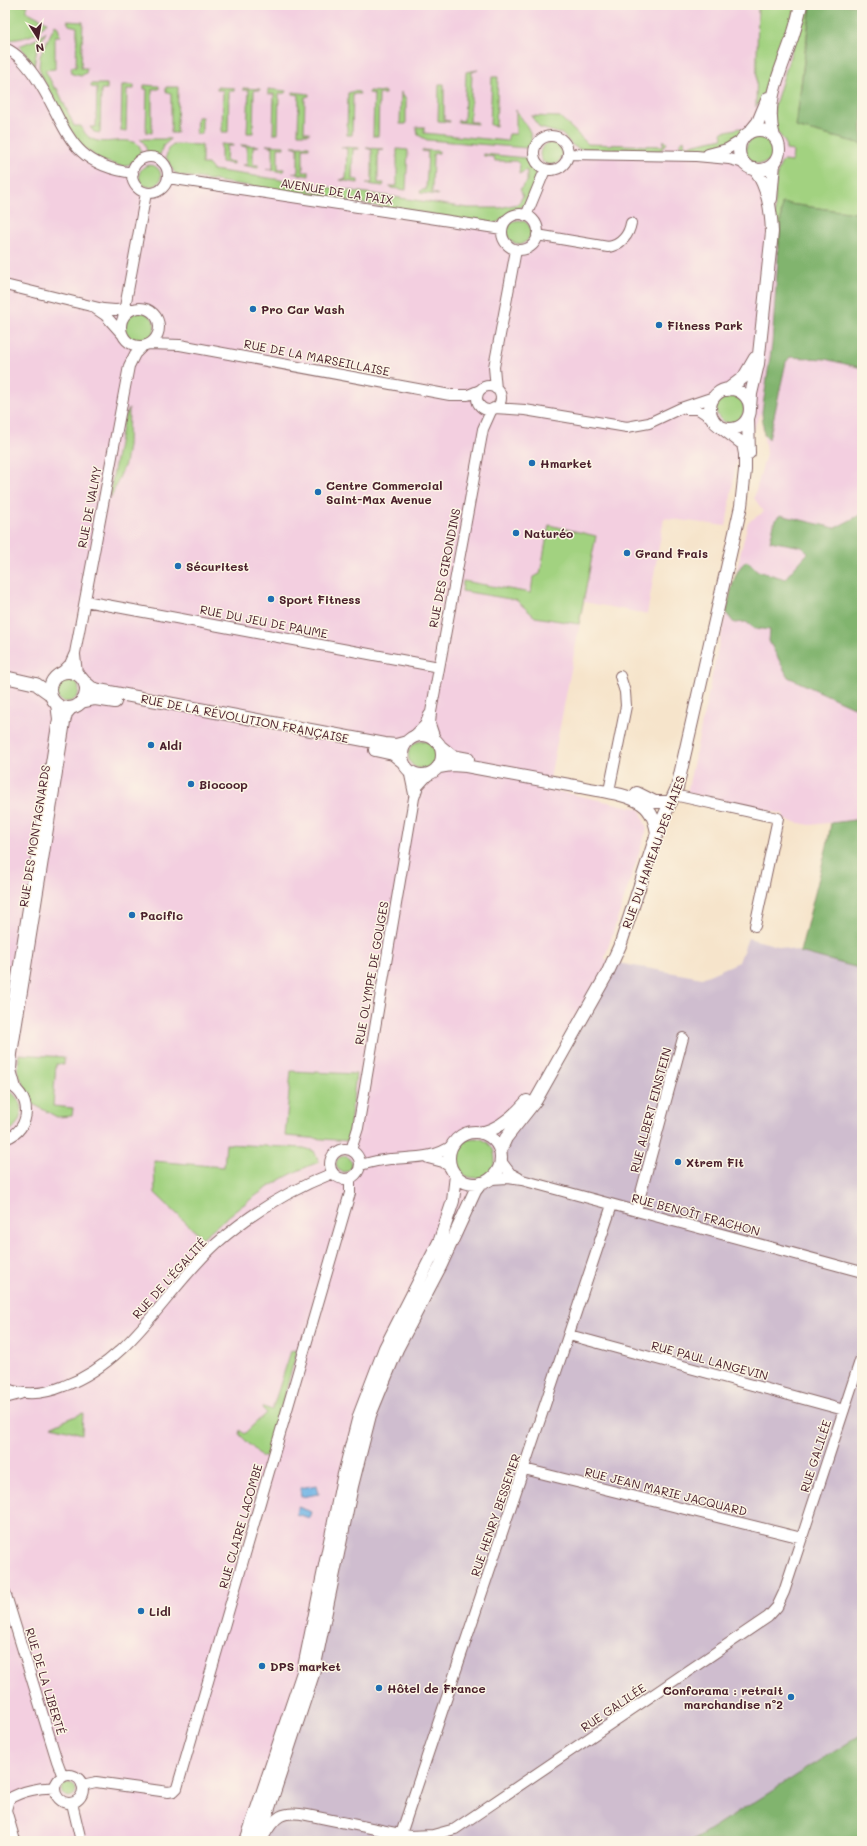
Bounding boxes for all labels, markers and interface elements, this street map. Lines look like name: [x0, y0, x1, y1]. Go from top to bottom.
north arrow: [18, 18, 58, 58]
text: N: [34, 40, 46, 56]
street label: AVENUE DE LA PAIX: [279, 174, 395, 208]
place label: Pro Car Wash: [261, 301, 345, 317]
marker: Pro Car Wash: [248, 304, 258, 314]
place label: Fitness Park: [667, 317, 743, 333]
marker: Fitness Park: [654, 320, 664, 330]
street label: RUE DE LA MARSEILLAISE: [243, 335, 391, 379]
place label: Hmarket: [540, 455, 592, 471]
marker: Hmarket: [527, 458, 537, 468]
street label: RUE DE VALMY: [73, 464, 105, 549]
place label: Centre Commercial Saint-Max Avenue: [326, 477, 443, 507]
marker: Centre Commercial Saint-Max Avenue: [313, 487, 323, 497]
street label: RUE DES GIRONDINS: [425, 507, 463, 629]
place label: Naturéo: [524, 525, 573, 541]
marker: Naturéo: [511, 528, 521, 538]
place label: Grand Frais: [635, 545, 708, 561]
marker: Grand Frais: [622, 548, 632, 558]
place label: Sécuritest: [186, 558, 249, 574]
marker: Sécuritest: [173, 561, 183, 571]
place label: Sport Fitness: [279, 591, 360, 607]
marker: Sport Fitness: [266, 594, 276, 604]
street label: RUE DU JEU DE PAUME: [199, 601, 329, 641]
street label: RUE DE LA RÉVOLUTION FRANÇAISE: [140, 690, 350, 746]
place label: Aldi: [159, 737, 182, 753]
marker: Aldi: [146, 740, 156, 750]
street label: RUE DES MONTAGNARDS: [15, 764, 53, 908]
street label: RUE DU HAMEAU DES HAIES: [618, 773, 688, 931]
place label: Biocoop: [199, 776, 248, 792]
marker: Biocoop: [186, 779, 196, 789]
street label: RUE OLYMPE DE GOUGES: [350, 900, 392, 1046]
place label: Pacific: [140, 907, 183, 923]
marker: Pacific: [127, 910, 137, 920]
street label: RUE ALBERT EINSTEIN: [626, 1046, 674, 1174]
place label: Xtrem Fit: [686, 1154, 744, 1170]
marker: Xtrem Fit: [673, 1157, 683, 1167]
street label: RUE BENOÎT FRACHON: [630, 1189, 762, 1239]
street label: RUE DE L'ÉGALITÉ: [128, 1234, 210, 1322]
street label: RUE PAUL LANGEVIN: [650, 1337, 770, 1383]
street label: RUE GALILÉE: [796, 1418, 834, 1494]
street label: RUE HENRY BESSEMER: [466, 1451, 524, 1579]
street label: RUE CLAIRE LACOMBE: [215, 1462, 266, 1590]
street label: RUE JEAN MARIE JACQUARD: [583, 1463, 749, 1519]
place label: Lidl: [149, 1603, 171, 1619]
marker: Lidl: [136, 1606, 146, 1616]
street label: RUE DE LA LIBERTÉ: [22, 1626, 70, 1737]
place label: DPS market: [270, 1658, 341, 1674]
marker: DPS market: [257, 1661, 267, 1671]
street label: RUE GALILÉE: [577, 1679, 649, 1735]
place label: Hôtel de France: [387, 1680, 486, 1696]
place label: Conforama : retrait marchandise n°2: [663, 1682, 783, 1712]
marker: Hôtel de France: [374, 1683, 384, 1693]
marker: Conforama : retrait marchandise n°2: [786, 1692, 796, 1702]

